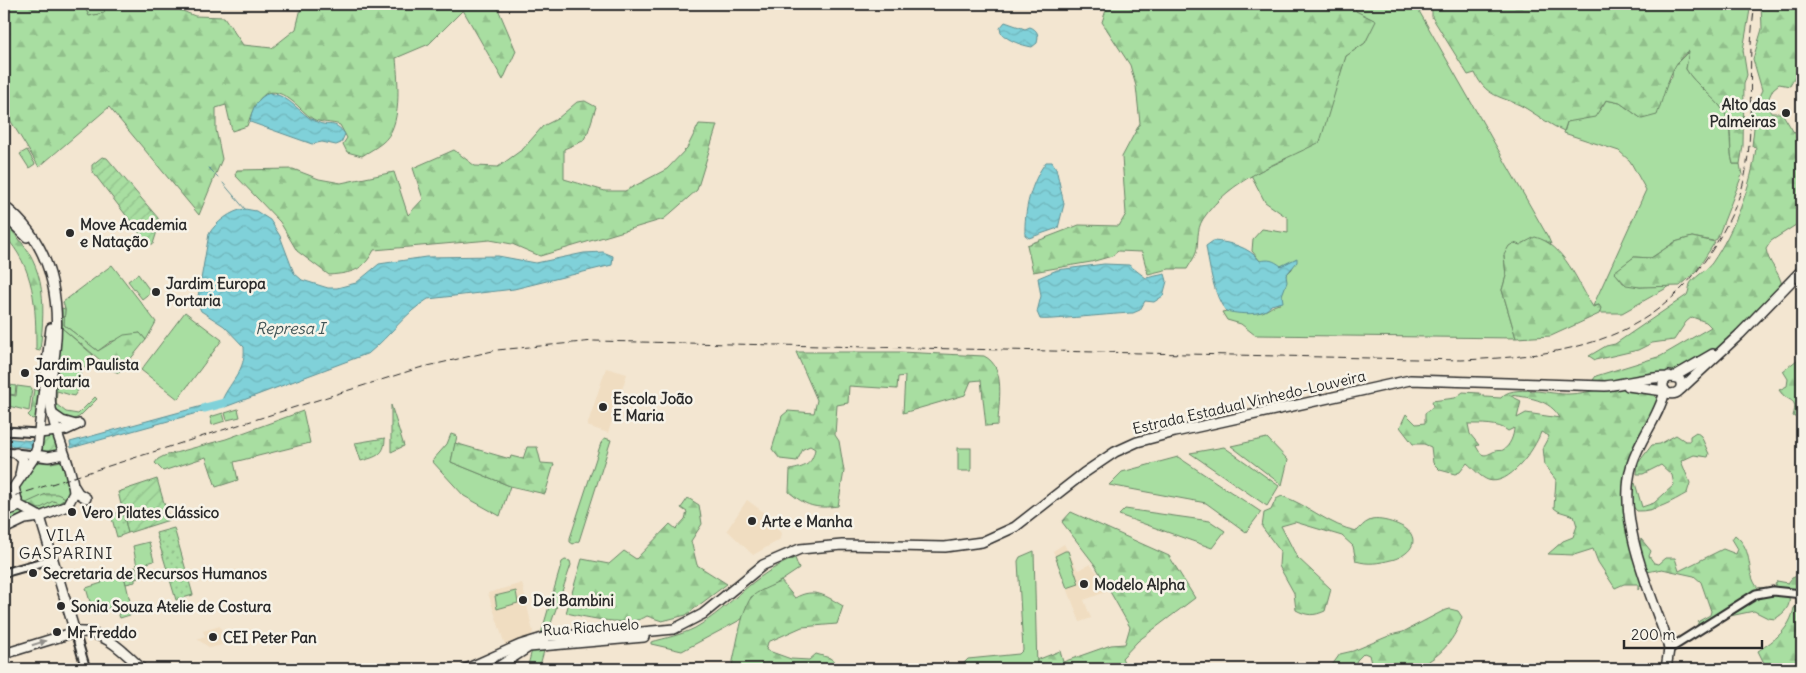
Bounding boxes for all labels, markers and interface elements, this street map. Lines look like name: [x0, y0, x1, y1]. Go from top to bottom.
place label: Alto das Palmeiras: [1709, 95, 1776, 131]
marker: Alto das Palmeiras: [1780, 107, 1792, 119]
place label: Move Academia e Natação: [80, 215, 187, 252]
marker: Move Academia e Natação: [64, 227, 76, 239]
place label: Jardim Europa Portaria: [166, 274, 266, 310]
marker: Jardim Europa Portaria: [150, 286, 162, 298]
water label: Represa I: [255, 318, 328, 338]
place label: Jardim Paulista Portaria: [35, 355, 140, 391]
street label: Estrada Estadual Vinhedo-Louveira: [1131, 366, 1368, 438]
marker: Jardim Paulista Portaria: [19, 367, 31, 379]
place label: Escola João E Maria: [613, 389, 694, 425]
marker: Escola João E Maria: [597, 401, 609, 413]
place label: Vero Pilates Clássico: [82, 503, 220, 522]
marker: Vero Pilates Clássico: [66, 506, 78, 518]
place label: Arte e Manha: [762, 512, 853, 531]
marker: Arte e Manha: [746, 515, 758, 527]
district label: VILA GASPARINI: [19, 525, 113, 563]
place label: Secretaria de Recursos Humanos: [43, 564, 267, 583]
marker: Secretaria de Recursos Humanos: [27, 567, 39, 579]
place label: Modelo Alpha: [1094, 575, 1186, 595]
marker: Modelo Alpha: [1078, 578, 1090, 590]
place label: Dei Bambini: [533, 591, 614, 610]
marker: Dei Bambini: [517, 594, 529, 606]
place label: Sonia Souza Atelie de Costura: [71, 597, 272, 616]
marker: Sonia Souza Atelie de Costura: [55, 600, 67, 612]
street label: Rua Riachuelo: [542, 614, 640, 640]
scale bar: [1624, 618, 1761, 650]
place label: Mr Freddo: [67, 623, 137, 642]
text: 200 m: [1631, 625, 1676, 644]
marker: Mr Freddo: [51, 626, 63, 638]
place label: CEI Peter Pan: [223, 628, 317, 647]
marker: CEI Peter Pan: [207, 631, 219, 643]
one-way arrow: [32, 639, 47, 647]

